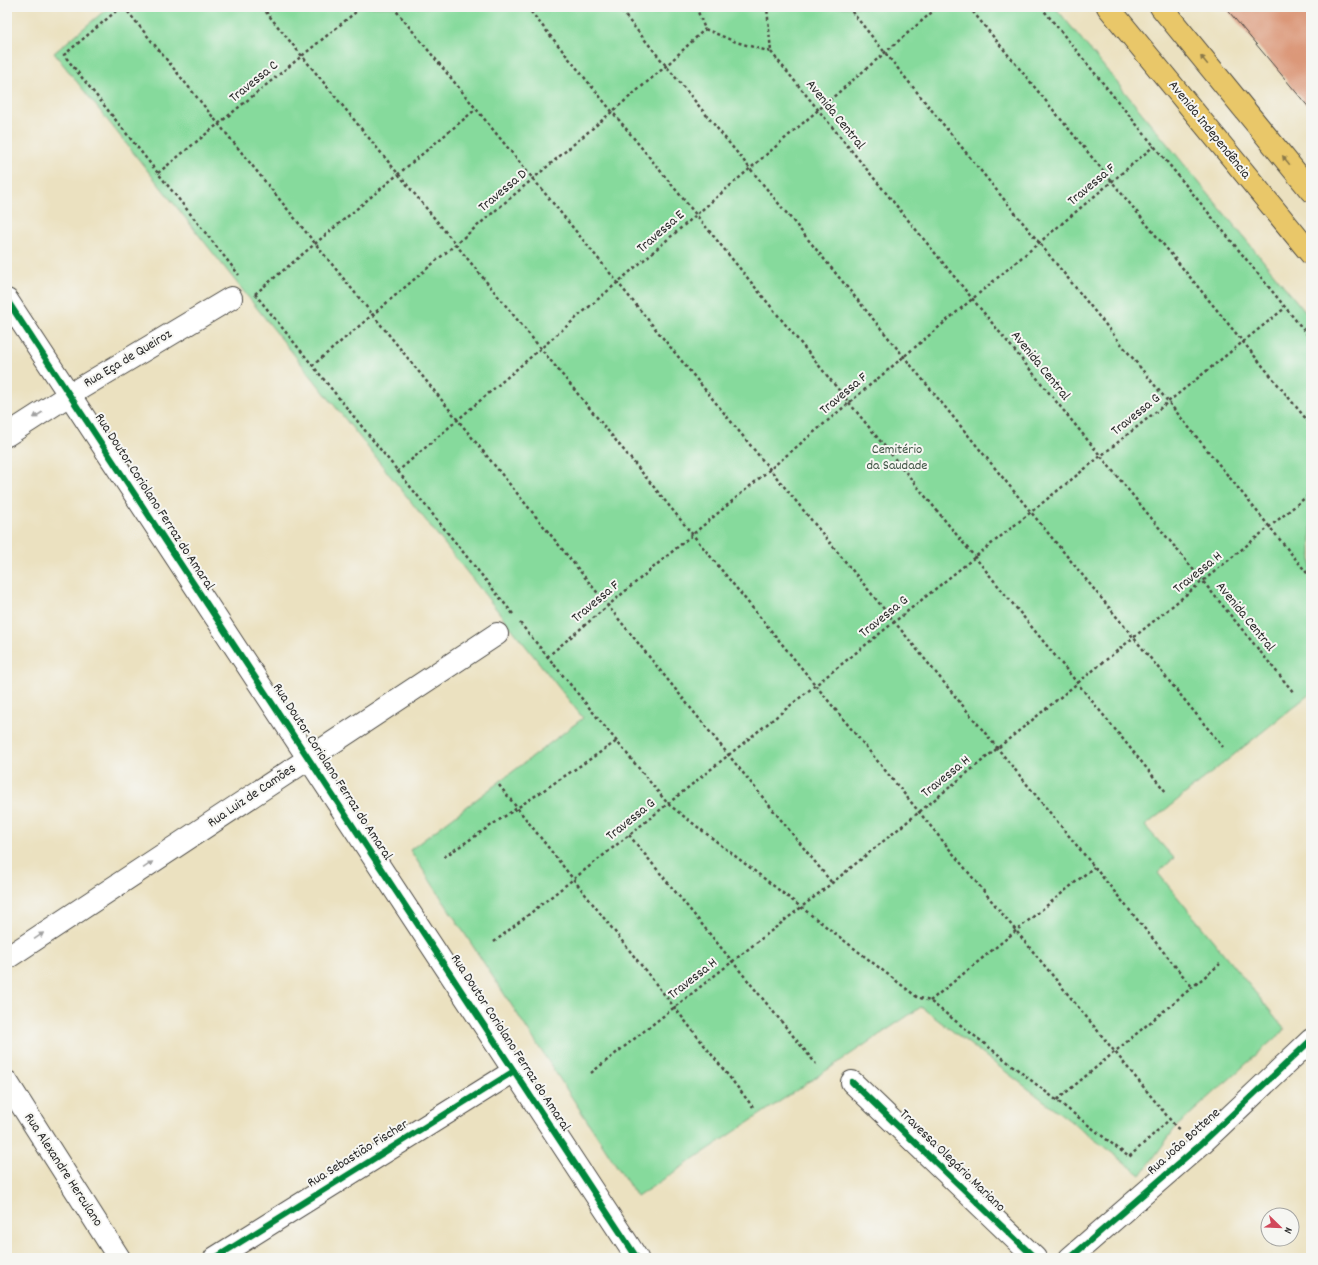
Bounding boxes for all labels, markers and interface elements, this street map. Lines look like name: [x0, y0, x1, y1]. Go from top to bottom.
one-way arrow: [1200, 54, 1208, 65]
street label: Travessa C: [225, 56, 283, 108]
street label: Avenida Central: [801, 76, 870, 155]
street label: Avenida Independência: [1163, 77, 1255, 184]
one-way arrow: [1282, 155, 1291, 166]
street label: Travessa F: [1064, 158, 1121, 211]
street label: Travessa D: [474, 165, 532, 217]
street label: Travessa E: [633, 205, 690, 258]
street label: Rua Eça de Queiroz: [80, 324, 177, 393]
street label: Avenida Central: [1006, 327, 1075, 406]
street label: Travessa F: [816, 367, 873, 420]
street label: Travessa G: [1107, 389, 1165, 441]
street label: Rua Doutor Coriolano Ferraz do Amaral: [89, 409, 219, 595]
one-way arrow: [33, 411, 43, 419]
park label: Cemitério da Saudade: [867, 440, 927, 476]
street label: Travessa H: [1169, 547, 1227, 599]
street label: Travessa F: [568, 575, 625, 628]
street label: Avenida Central: [1211, 578, 1280, 657]
street label: Travessa G: [855, 591, 913, 643]
street label: Rua Doutor Coriolano Ferraz do Amaral: [267, 679, 397, 865]
street label: Travessa H: [917, 751, 975, 803]
street label: Rua Luiz de Camões: [204, 759, 300, 833]
street label: Travessa G: [602, 794, 660, 846]
one-way arrow: [142, 861, 154, 868]
one-way arrow: [34, 933, 45, 940]
street label: Rua Doutor Coriolano Ferraz do Amaral: [445, 950, 575, 1136]
street label: Travessa H: [664, 953, 722, 1005]
street label: Rua João Bottene: [1143, 1104, 1225, 1180]
street label: Travessa Olegário Mariano: [895, 1105, 1009, 1217]
street label: Rua Alexandre Herculano: [19, 1109, 107, 1231]
street label: Rua Sebastião Fischer: [304, 1114, 413, 1193]
north arrow: [1260, 1207, 1300, 1247]
text: N: [1279, 1224, 1296, 1236]

